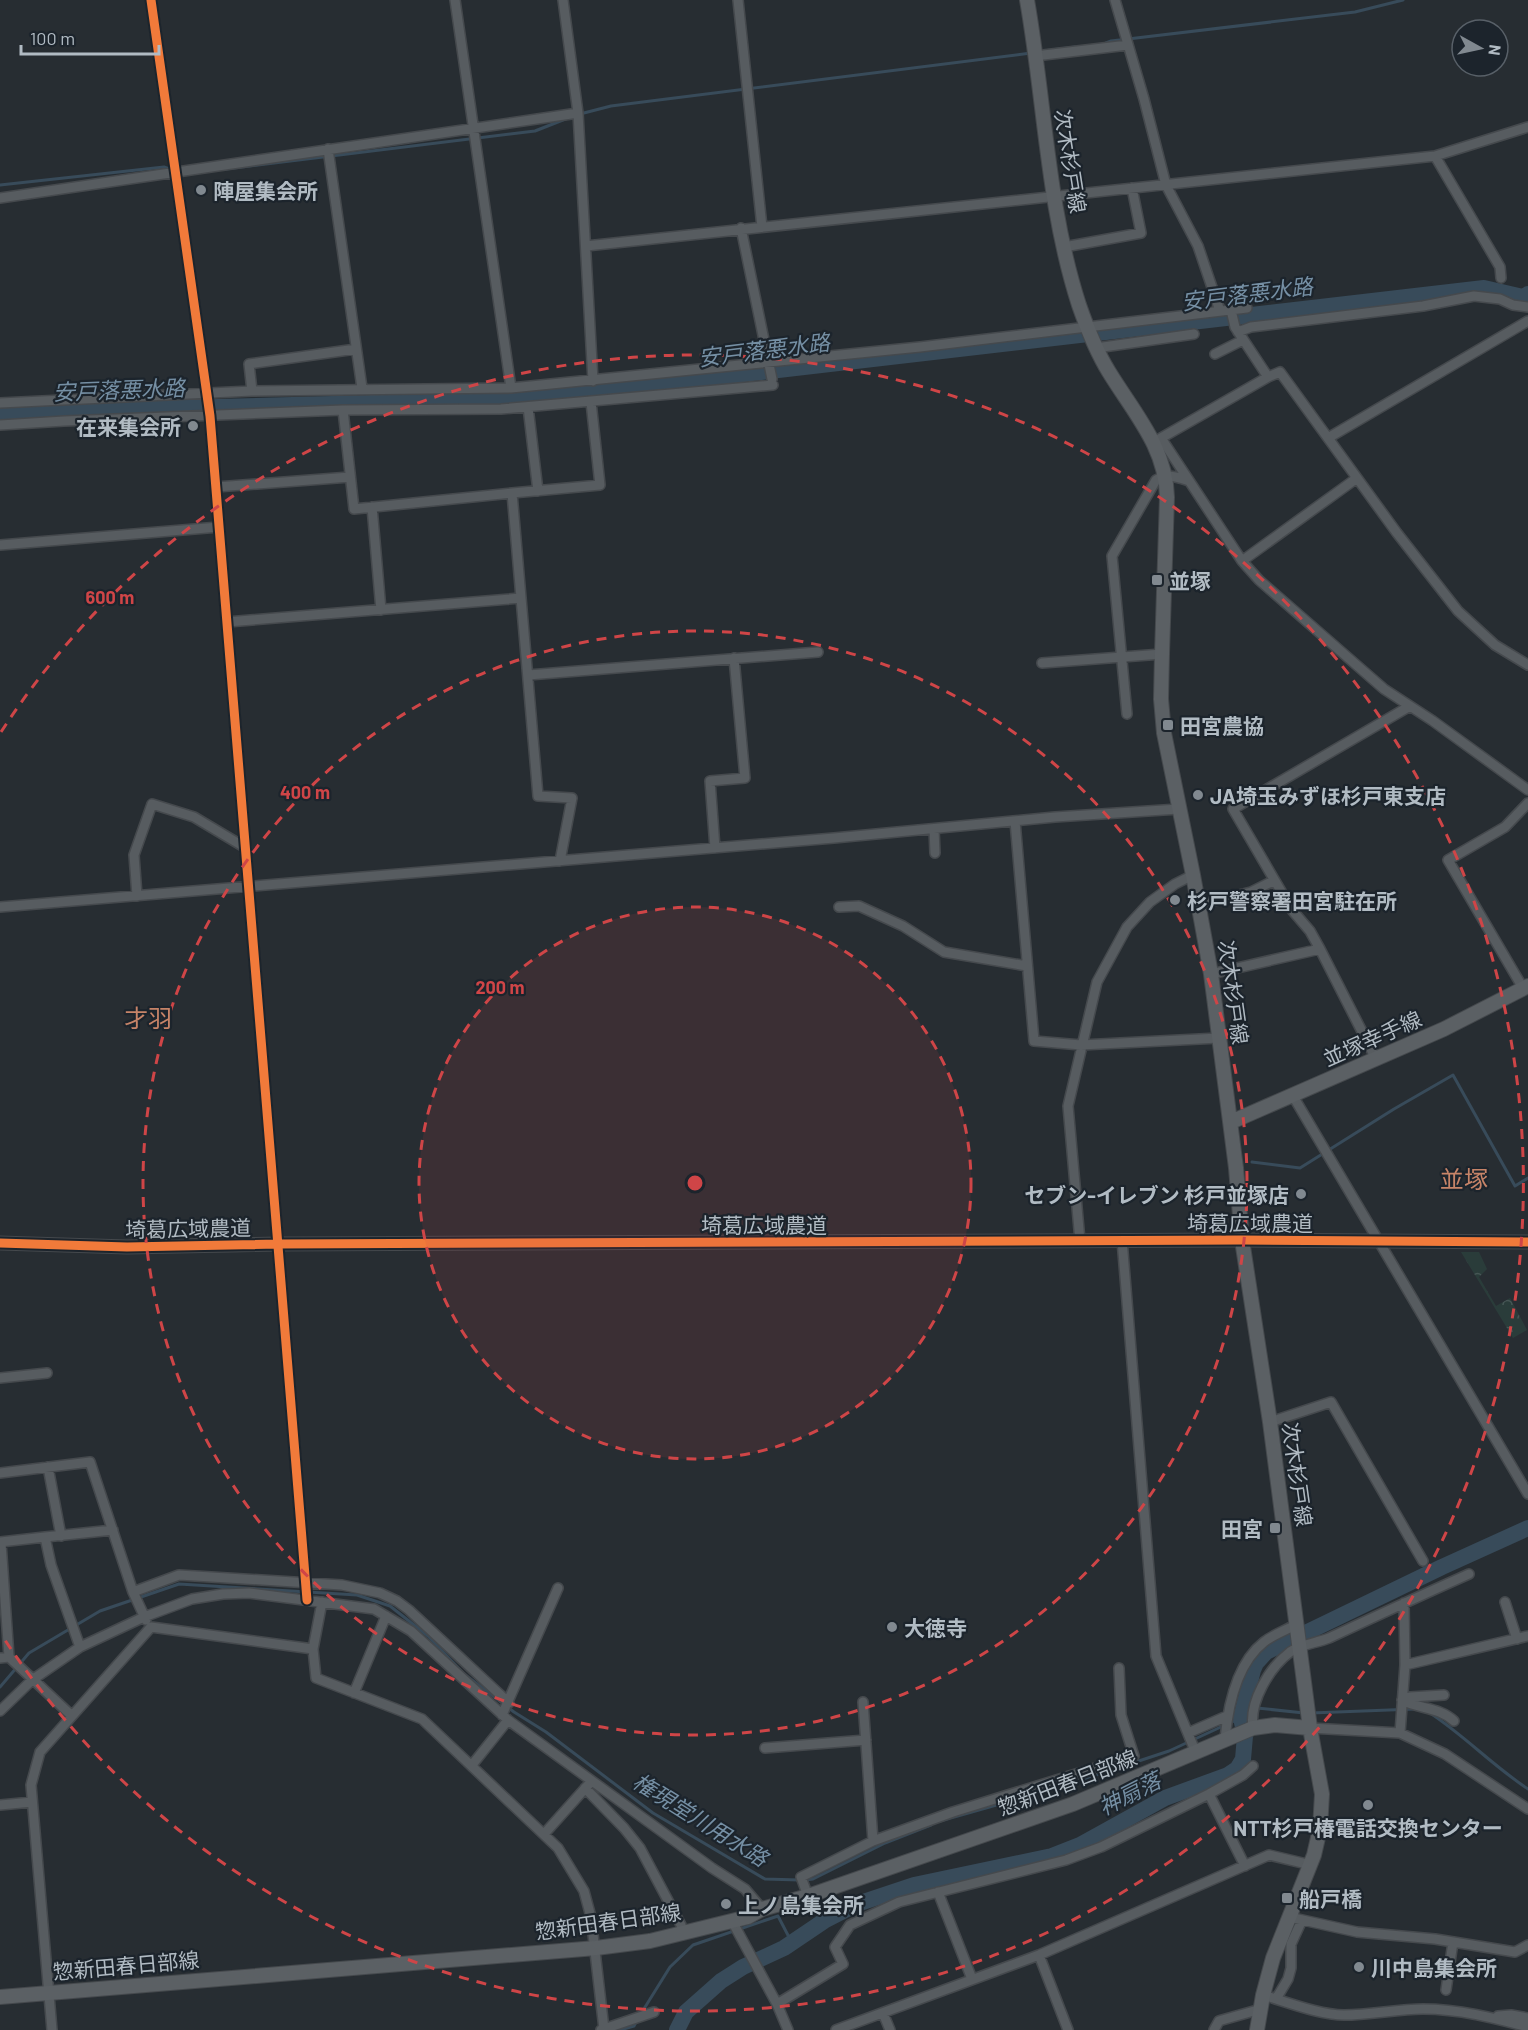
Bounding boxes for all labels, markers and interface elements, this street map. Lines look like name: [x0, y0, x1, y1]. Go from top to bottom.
scale bar: [21, 18, 159, 56]
north arrow: [1450, 18, 1510, 78]
text: 100 m: [30, 27, 75, 49]
text: N: [1485, 44, 1505, 57]
street label: 次木杉戸線: [1050, 107, 1092, 215]
place label: 陣屋集会所: [213, 178, 318, 203]
marker: 陣屋集会所: [194, 183, 208, 197]
water label: 安戸落悪水路: [1180, 272, 1316, 314]
water label: 安戸落悪水路: [697, 328, 833, 370]
water label: 安戸落悪水路: [53, 374, 187, 404]
place label: 在来集会所: [76, 414, 181, 439]
marker: 在来集会所: [186, 419, 200, 433]
place label: 並塚: [1169, 568, 1211, 593]
marker: 並塚: [1150, 573, 1164, 587]
text: 600 m: [86, 586, 134, 608]
place label: 田宮農協: [1180, 713, 1264, 738]
marker: 田宮農協: [1161, 718, 1175, 732]
text: 400 m: [280, 781, 330, 803]
place label: JA埼玉みずほ杉戸東支店: [1210, 783, 1446, 808]
marker: JA埼玉みずほ杉戸東支店: [1191, 788, 1205, 802]
place label: 杉戸警察署田宮駐在所: [1187, 888, 1397, 913]
marker: 杉戸警察署田宮駐在所: [1168, 893, 1182, 907]
street label: 次木杉戸線: [1214, 938, 1254, 1046]
text: 200 m: [475, 976, 525, 998]
district label: 才羽: [124, 1003, 172, 1032]
street label: 並塚幸手線: [1319, 1005, 1425, 1071]
district label: 並塚: [1440, 1164, 1488, 1193]
centre of rings: [685, 1173, 705, 1193]
place label: セブン-イレブン 杉戸並塚店: [1024, 1182, 1289, 1207]
marker: セブン-イレブン 杉戸並塚店: [1294, 1187, 1308, 1201]
street label: 埼葛広域農道: [1187, 1210, 1313, 1235]
street label: 埼葛広域農道: [701, 1212, 827, 1237]
street label: 埼葛広域農道: [125, 1214, 251, 1242]
street label: 次木杉戸線: [1278, 1420, 1318, 1528]
place label: 田宮: [1221, 1516, 1263, 1541]
marker: 田宮: [1268, 1521, 1282, 1535]
place label: 大徳寺: [904, 1615, 967, 1640]
marker: 大徳寺: [885, 1620, 899, 1634]
street label: 惣新田春日部線: [994, 1744, 1140, 1820]
water label: 神扇落: [1094, 1765, 1167, 1820]
water label: 権現堂川用水路: [629, 1767, 775, 1872]
marker: NTT杉戸椿電話交換センター: [1361, 1798, 1375, 1812]
place label: NTT杉戸椿電話交換センター: [1233, 1815, 1503, 1840]
place label: 船戸橋: [1299, 1886, 1362, 1911]
marker: 船戸橋: [1280, 1891, 1294, 1905]
place label: 上ノ島集会所: [738, 1892, 864, 1917]
marker: 上ノ島集会所: [719, 1897, 733, 1911]
street label: 惣新田春日部線: [533, 1898, 683, 1944]
street label: 惣新田春日部線: [52, 1946, 200, 1984]
place label: 川中島集会所: [1371, 1955, 1497, 1980]
marker: 川中島集会所: [1352, 1960, 1366, 1974]

